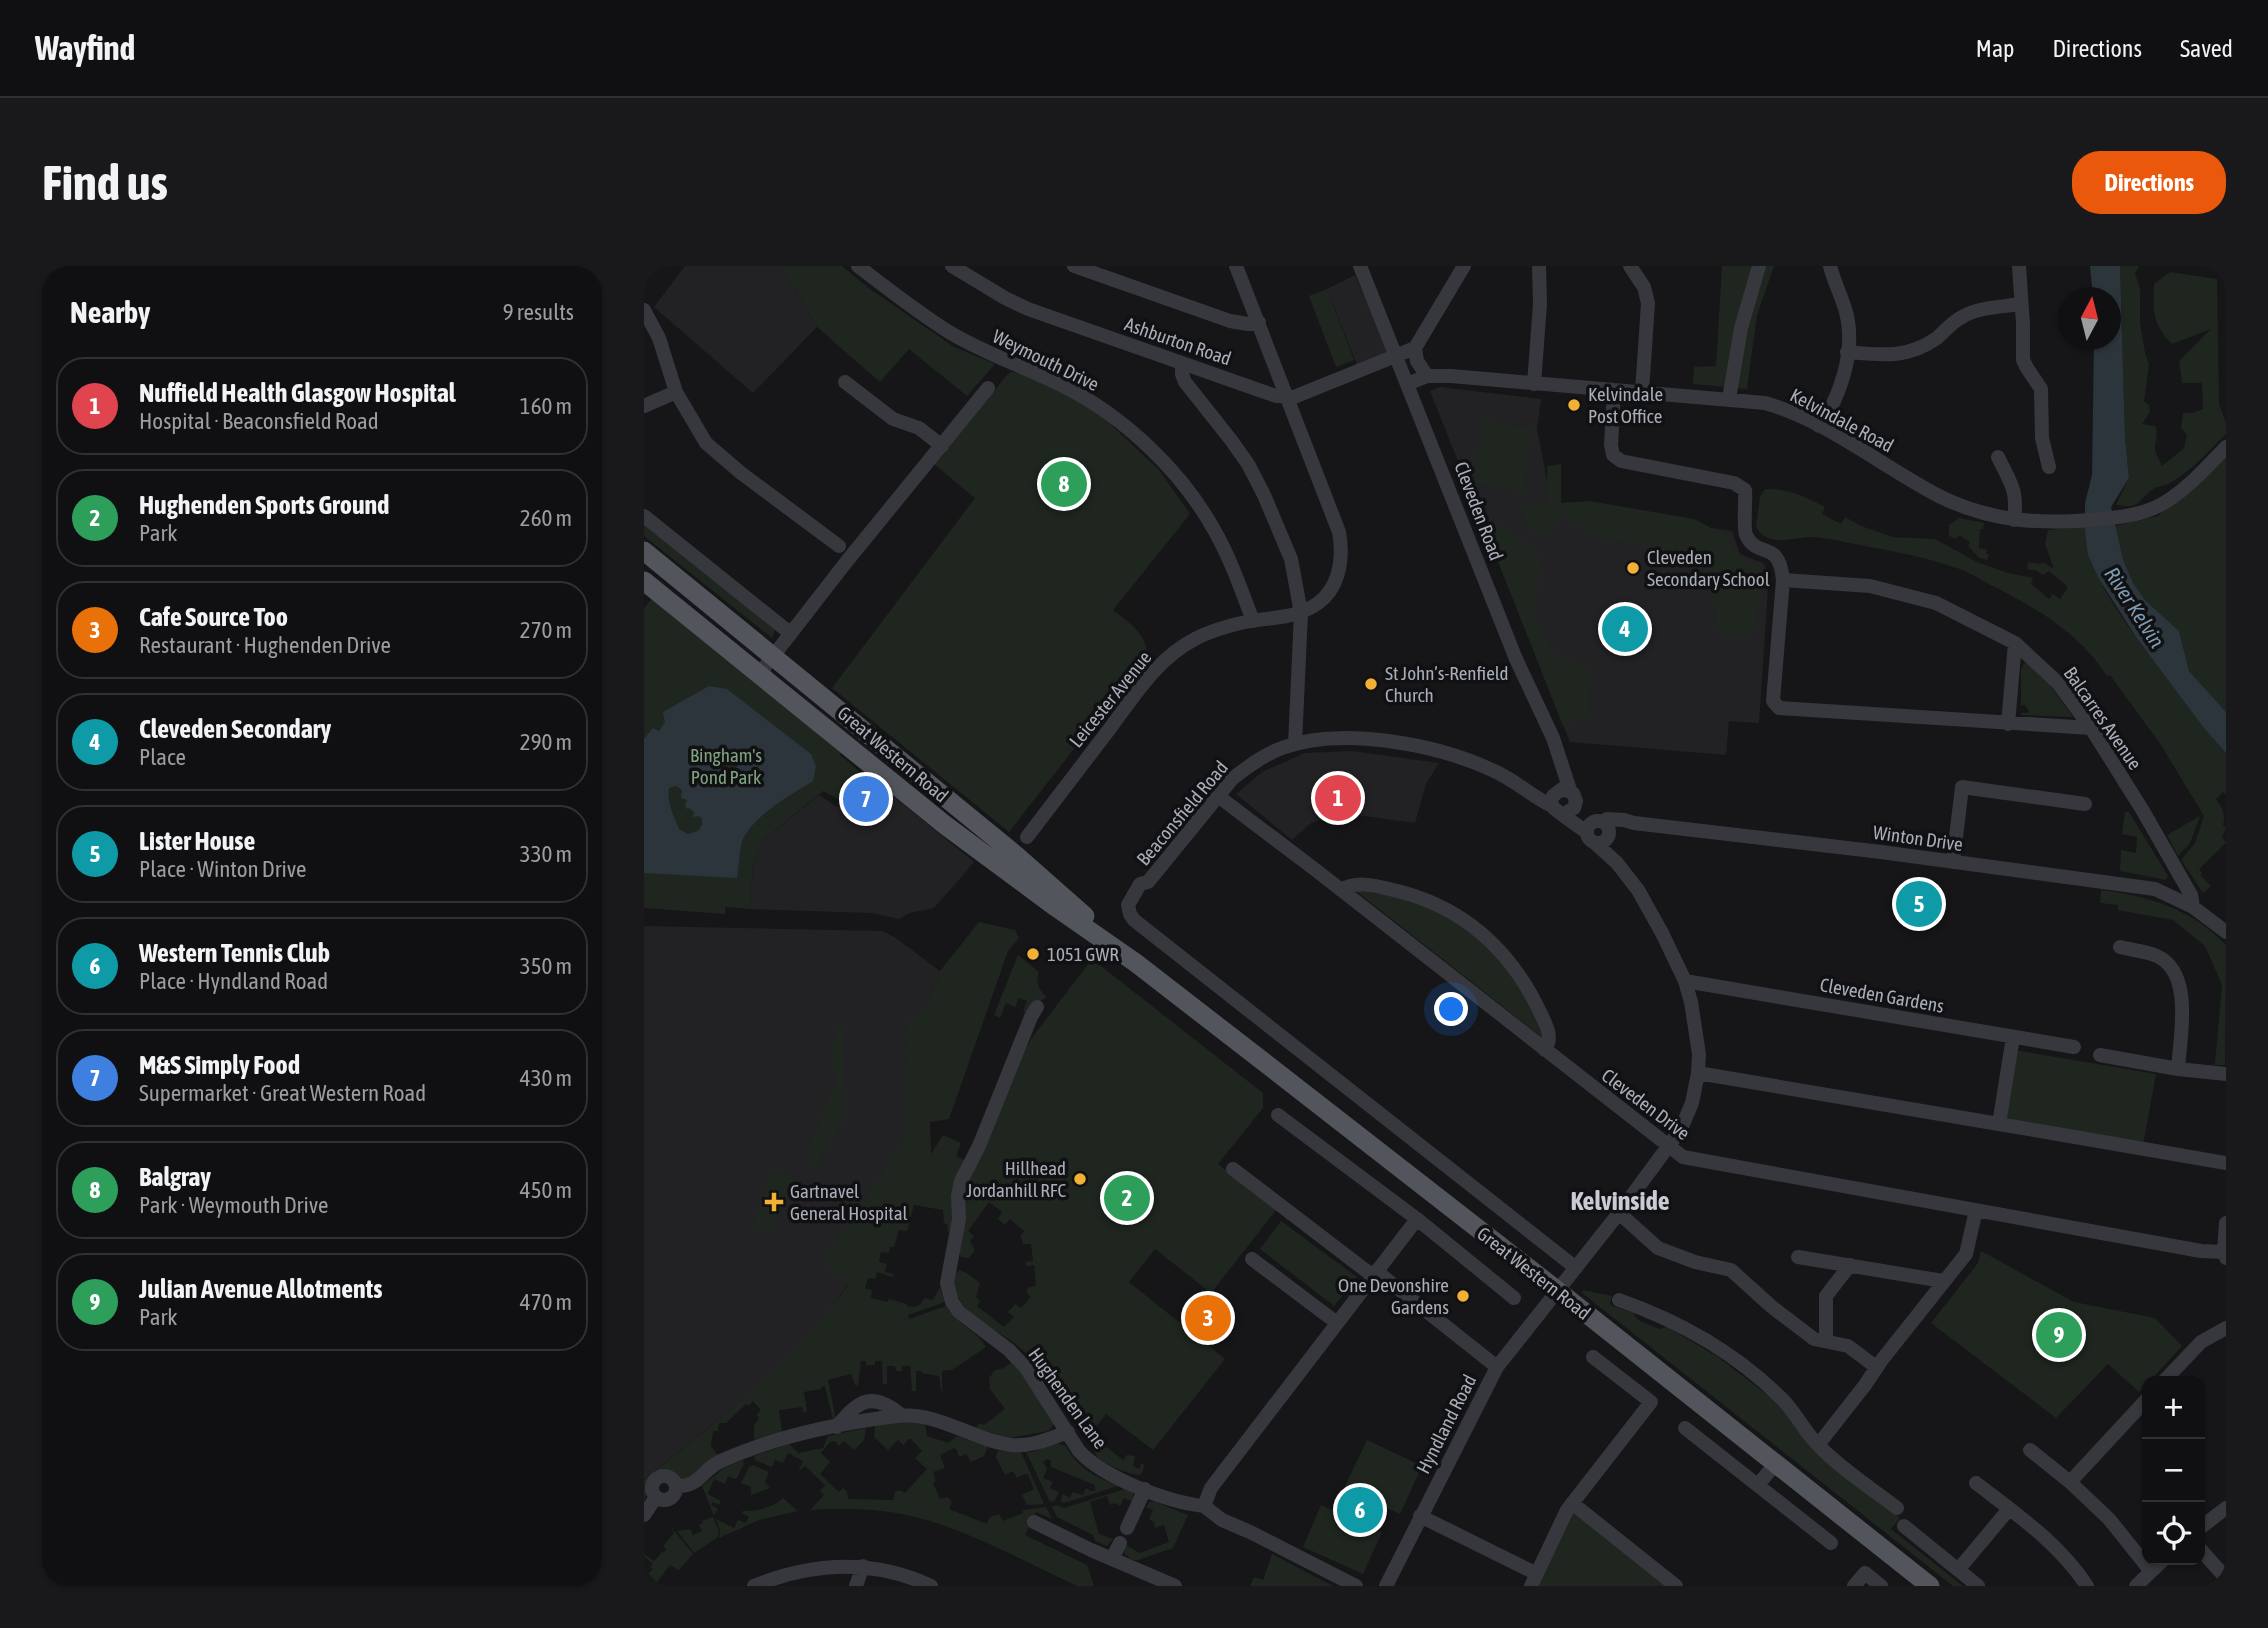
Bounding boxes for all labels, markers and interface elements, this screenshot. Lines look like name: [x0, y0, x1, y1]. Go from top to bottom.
text: Wayfind: [35, 29, 135, 67]
text: Map: [1976, 35, 2014, 62]
text: Directions: [2052, 35, 2142, 62]
text: Saved: [2180, 35, 2233, 62]
button: Directions: [2072, 151, 2226, 214]
text: Find us: [42, 154, 168, 210]
north arrow: [2058, 287, 2121, 350]
text: Nearby: [70, 295, 150, 329]
text: 9 results: [503, 299, 574, 325]
street label: Ashburton Road: [1122, 313, 1234, 369]
street label: Weymouth Drive: [989, 325, 1103, 395]
text: Nuffield Health Glasgow Hospital: [139, 378, 456, 408]
place label: Kelvindale Post Office: [1588, 383, 1663, 427]
street label: Kelvindale Road: [1787, 384, 1897, 456]
text: 1: [90, 393, 100, 419]
text: 160 m: [520, 393, 572, 419]
marker: Kelvindale Post Office: [1566, 397, 1582, 413]
text: Hospital · Beaconsfield Road: [139, 408, 379, 434]
pin: 8: [1041, 458, 1087, 510]
street label: Cleveden Road: [1450, 459, 1508, 563]
text: Hughenden Sports Ground: [139, 490, 389, 520]
text: 2: [90, 505, 100, 531]
text: 260 m: [520, 505, 572, 531]
text: Park: [139, 520, 177, 546]
place label: Cleveden Secondary School: [1647, 546, 1770, 590]
marker: Cleveden Secondary School: [1625, 560, 1641, 576]
water label: River Kelvin: [2100, 562, 2170, 652]
text: Cafe Source Too: [139, 602, 288, 632]
pin: 4: [1602, 603, 1648, 655]
text: 3: [90, 617, 100, 643]
text: 270 m: [520, 617, 572, 643]
text: Restaurant · Hughenden Drive: [139, 632, 391, 658]
street label: Leicester Avenue: [1065, 646, 1155, 752]
place label: St John’s-Renfield Church: [1385, 662, 1509, 706]
street label: Balcarres Avenue: [2059, 662, 2147, 774]
marker: St John’s-Renfield Church: [1363, 676, 1379, 692]
street label: Great Western Road: [833, 701, 953, 807]
text: Cleveden Secondary: [139, 714, 331, 744]
text: 4: [90, 729, 100, 755]
text: 290 m: [520, 729, 572, 755]
text: Place: [139, 744, 186, 770]
park label: Bingham's Pond Park: [690, 744, 762, 788]
street label: Beaconsfield Road: [1132, 756, 1232, 870]
pin: 1: [1315, 772, 1361, 824]
pin: 7: [843, 773, 889, 825]
street label: Winton Drive: [1872, 821, 1964, 855]
text: Lister House: [139, 826, 255, 856]
text: 5: [90, 841, 100, 867]
text: 330 m: [520, 841, 572, 867]
text: Place · Winton Drive: [139, 856, 307, 882]
pin: 5: [1896, 878, 1942, 930]
text: Western Tennis Club: [139, 938, 330, 968]
place label: 1051 GWR: [1047, 943, 1119, 965]
marker: 1051 GWR: [1025, 946, 1041, 962]
text: 6: [90, 953, 100, 979]
text: 350 m: [520, 953, 572, 979]
text: Place · Hyndland Road: [139, 968, 328, 994]
street label: Cleveden Gardens: [1818, 973, 1946, 1017]
your location: [1434, 992, 1468, 1026]
text: M&S Simply Food: [139, 1050, 300, 1080]
street label: Cleveden Drive: [1598, 1064, 1694, 1144]
text: 7: [90, 1065, 100, 1091]
text: 430 m: [520, 1065, 572, 1091]
text: Supermarket · Great Western Road: [139, 1080, 426, 1106]
place label: Hillhead Jordanhill RFC: [966, 1157, 1066, 1201]
text: Balgray: [139, 1162, 211, 1192]
marker: Hillhead Jordanhill RFC: [1072, 1171, 1088, 1187]
pin: 2: [1104, 1172, 1150, 1224]
text: 8: [90, 1177, 100, 1203]
text: 450 m: [520, 1177, 572, 1203]
place label: Gartnavel General Hospital: [790, 1180, 908, 1224]
district label: Kelvinside: [1570, 1186, 1670, 1216]
text: Park · Weymouth Drive: [139, 1192, 328, 1218]
marker: Gartnavel General Hospital: [764, 1192, 784, 1212]
street label: Great Western Road: [1473, 1222, 1595, 1324]
text: Julian Avenue Allotments: [139, 1274, 382, 1304]
place label: One Devonshire Gardens: [1338, 1274, 1449, 1318]
marker: One Devonshire Gardens: [1455, 1288, 1471, 1304]
text: 9: [90, 1289, 100, 1315]
text: 470 m: [520, 1289, 572, 1315]
pin: 3: [1185, 1292, 1231, 1344]
text: Park: [139, 1304, 177, 1330]
pin: 9: [2036, 1309, 2082, 1361]
street label: Hughenden Lane: [1024, 1343, 1112, 1453]
street label: Hyndland Road: [1412, 1371, 1480, 1477]
map controls: [2142, 1376, 2205, 1565]
button: +: [2142, 1376, 2205, 1439]
button: −: [2142, 1439, 2205, 1502]
pin: 6: [1337, 1484, 1383, 1536]
button: locate: [2142, 1502, 2205, 1565]

